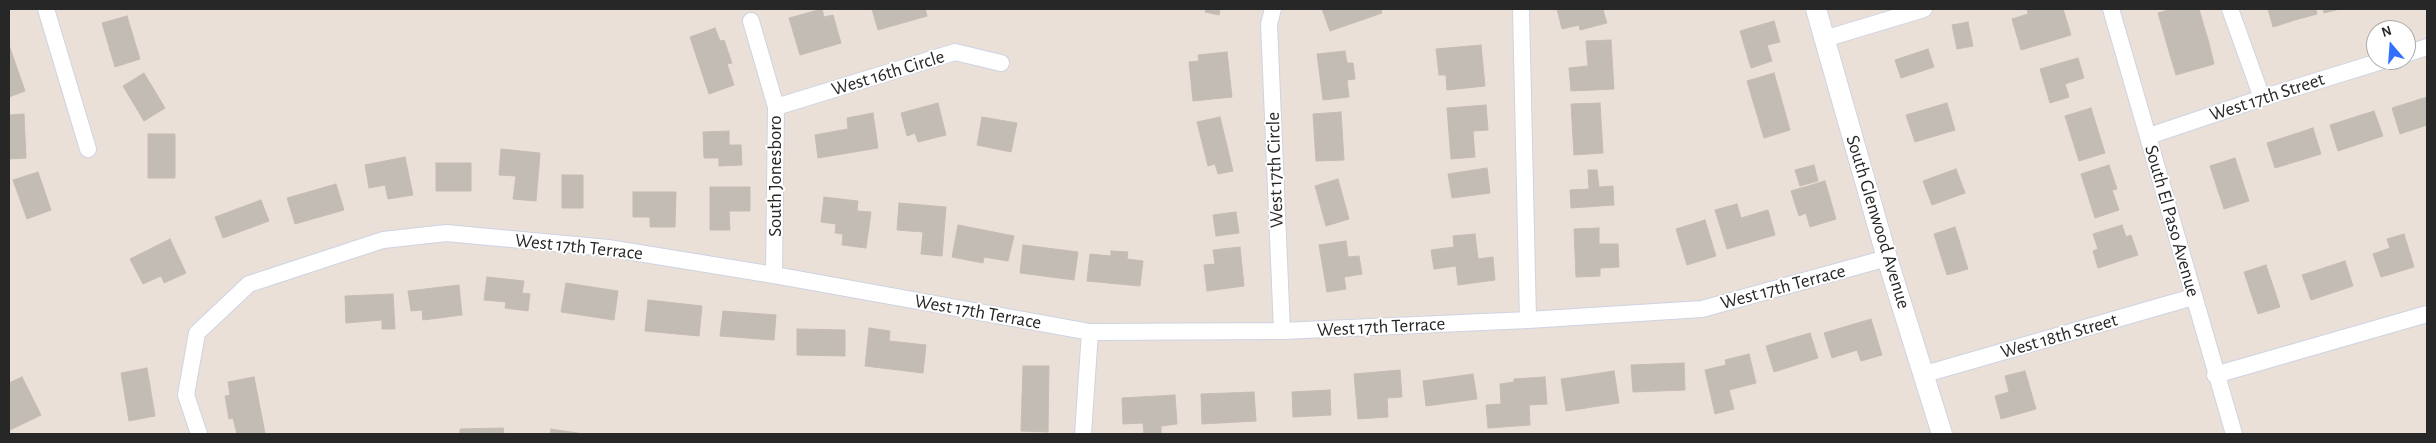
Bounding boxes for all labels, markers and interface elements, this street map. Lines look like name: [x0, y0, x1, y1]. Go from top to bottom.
north arrow: [2366, 20, 2416, 70]
text: N: [2380, 24, 2393, 40]
street label: West 16th Circle: [829, 45, 947, 101]
street label: West 17th Street: [2207, 68, 2327, 126]
street label: West 17th Circle: [1262, 112, 1288, 228]
street label: South Jonesboro: [764, 115, 786, 237]
street label: South Glenwood Avenue: [1841, 132, 1915, 312]
street label: South El Paso Avenue: [2139, 143, 2205, 299]
street label: West 17th Terrace: [514, 229, 644, 265]
street label: West 17th Terrace: [1718, 259, 1848, 315]
street label: West 17th Terrace: [913, 290, 1043, 334]
street label: West 18th Street: [1998, 308, 2120, 364]
street label: West 17th Terrace: [1316, 312, 1446, 342]

